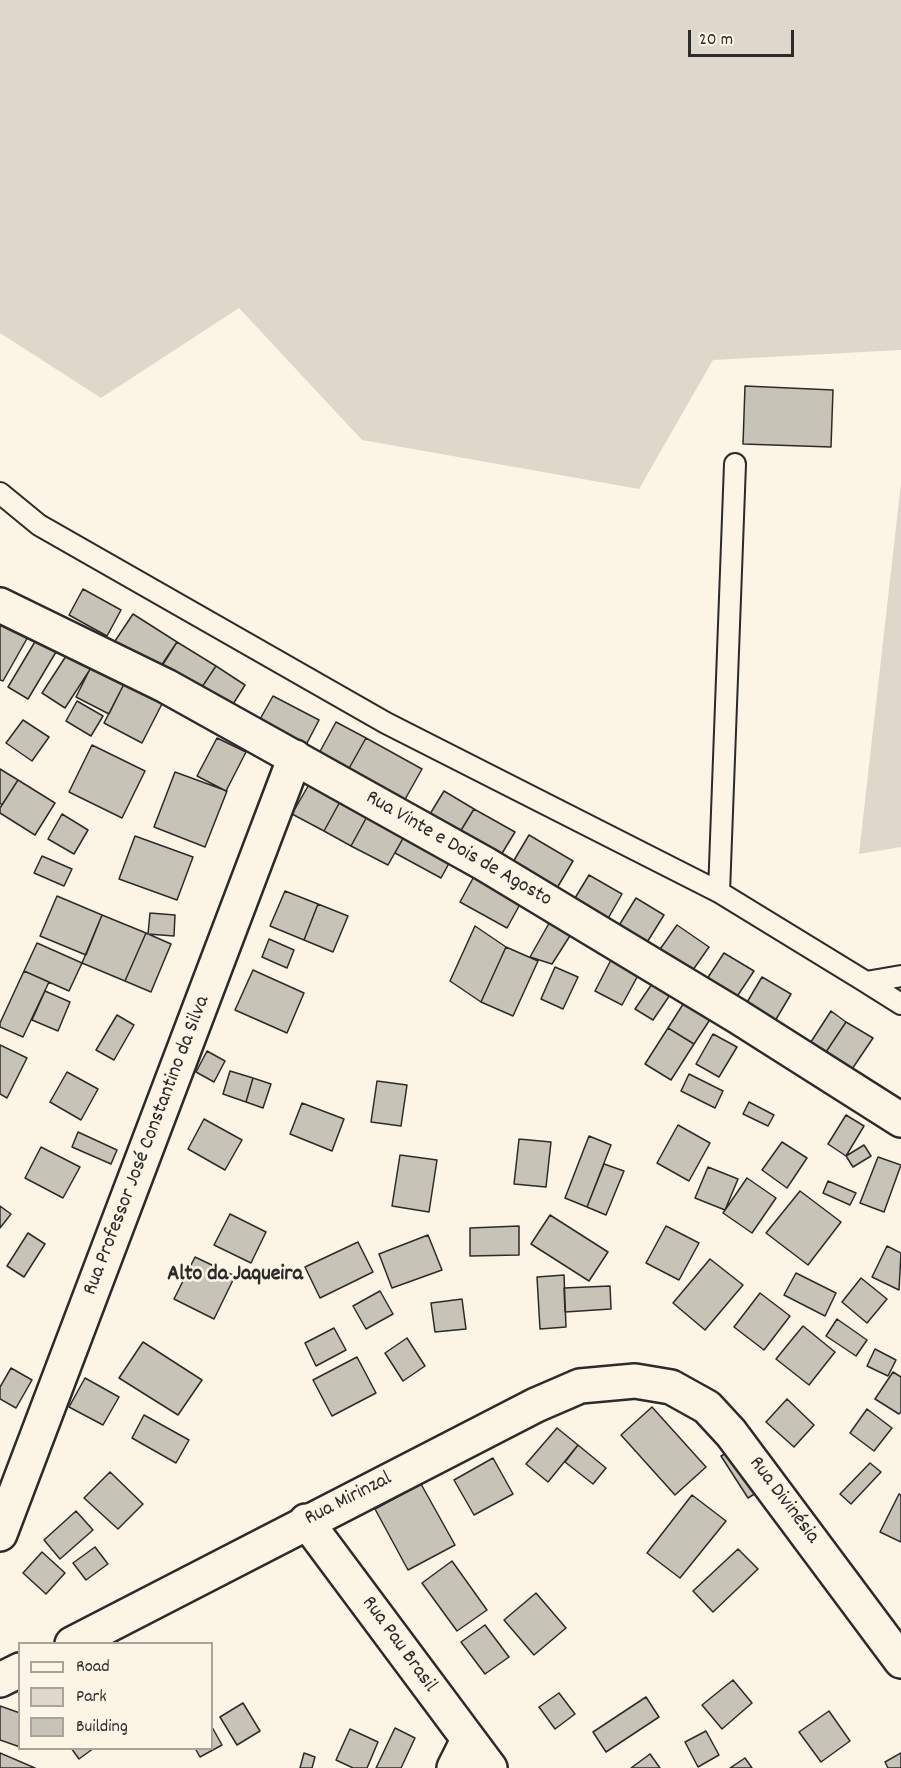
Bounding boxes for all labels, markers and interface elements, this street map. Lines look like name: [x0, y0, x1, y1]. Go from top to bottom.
scale bar: [691, 18, 798, 56]
text: 20 m: [699, 28, 733, 53]
street label: Rua Vinte e Dois de Agosto: [360, 786, 556, 914]
street label: Rua Professor José Constantino da Silva: [79, 993, 217, 1299]
district label: Alto da Jaqueira: [167, 1263, 303, 1289]
street label: Rua Divinésia: [742, 1452, 824, 1550]
street label: Rua Mirinzal: [301, 1467, 397, 1533]
street label: Rua Pau Brasil: [355, 1592, 441, 1698]
legend: [18, 1642, 213, 1750]
text: Road: [76, 1655, 110, 1680]
text: Park: [76, 1685, 107, 1710]
text: Building: [76, 1715, 128, 1740]

